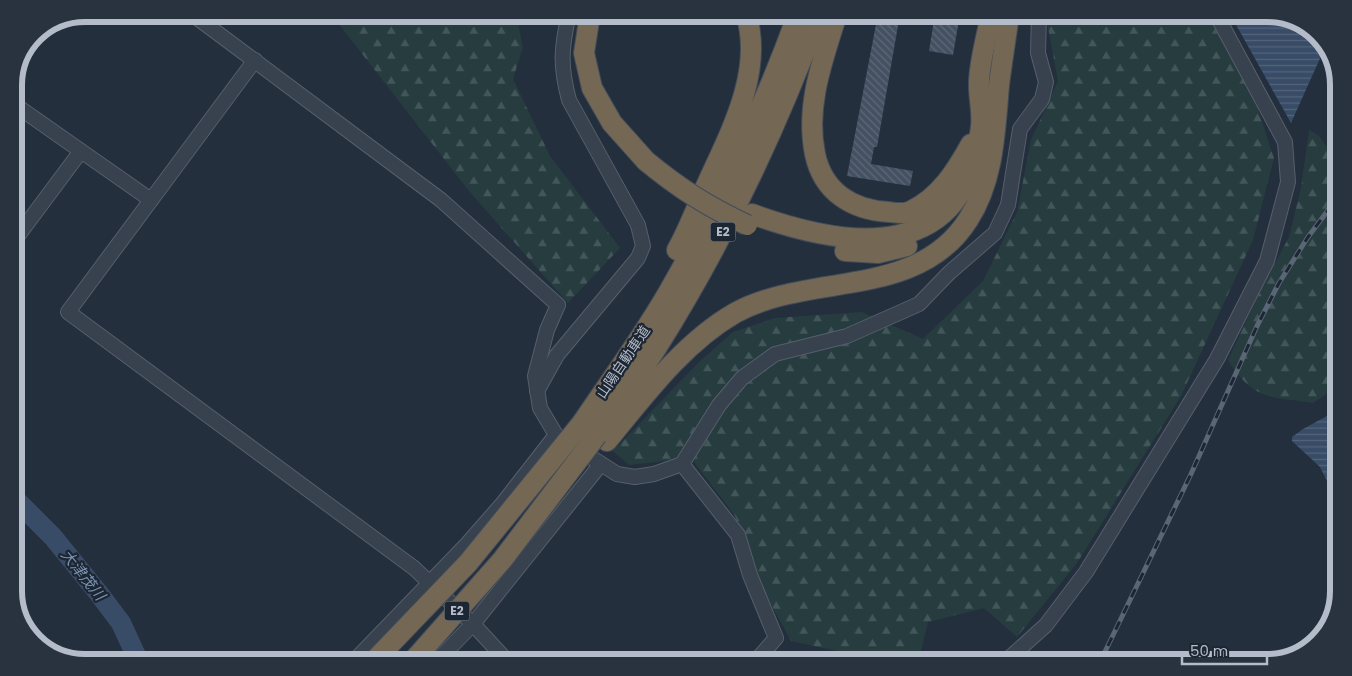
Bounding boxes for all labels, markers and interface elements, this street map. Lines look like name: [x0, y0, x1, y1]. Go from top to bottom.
road number: E2: [710, 222, 736, 242]
street label: 山陽自動車道: [591, 322, 655, 402]
water label: 大津茂川: [56, 545, 112, 606]
road number: E2: [444, 602, 470, 620]
scale bar: [1182, 634, 1267, 666]
text: 50 m: [1190, 640, 1228, 661]

